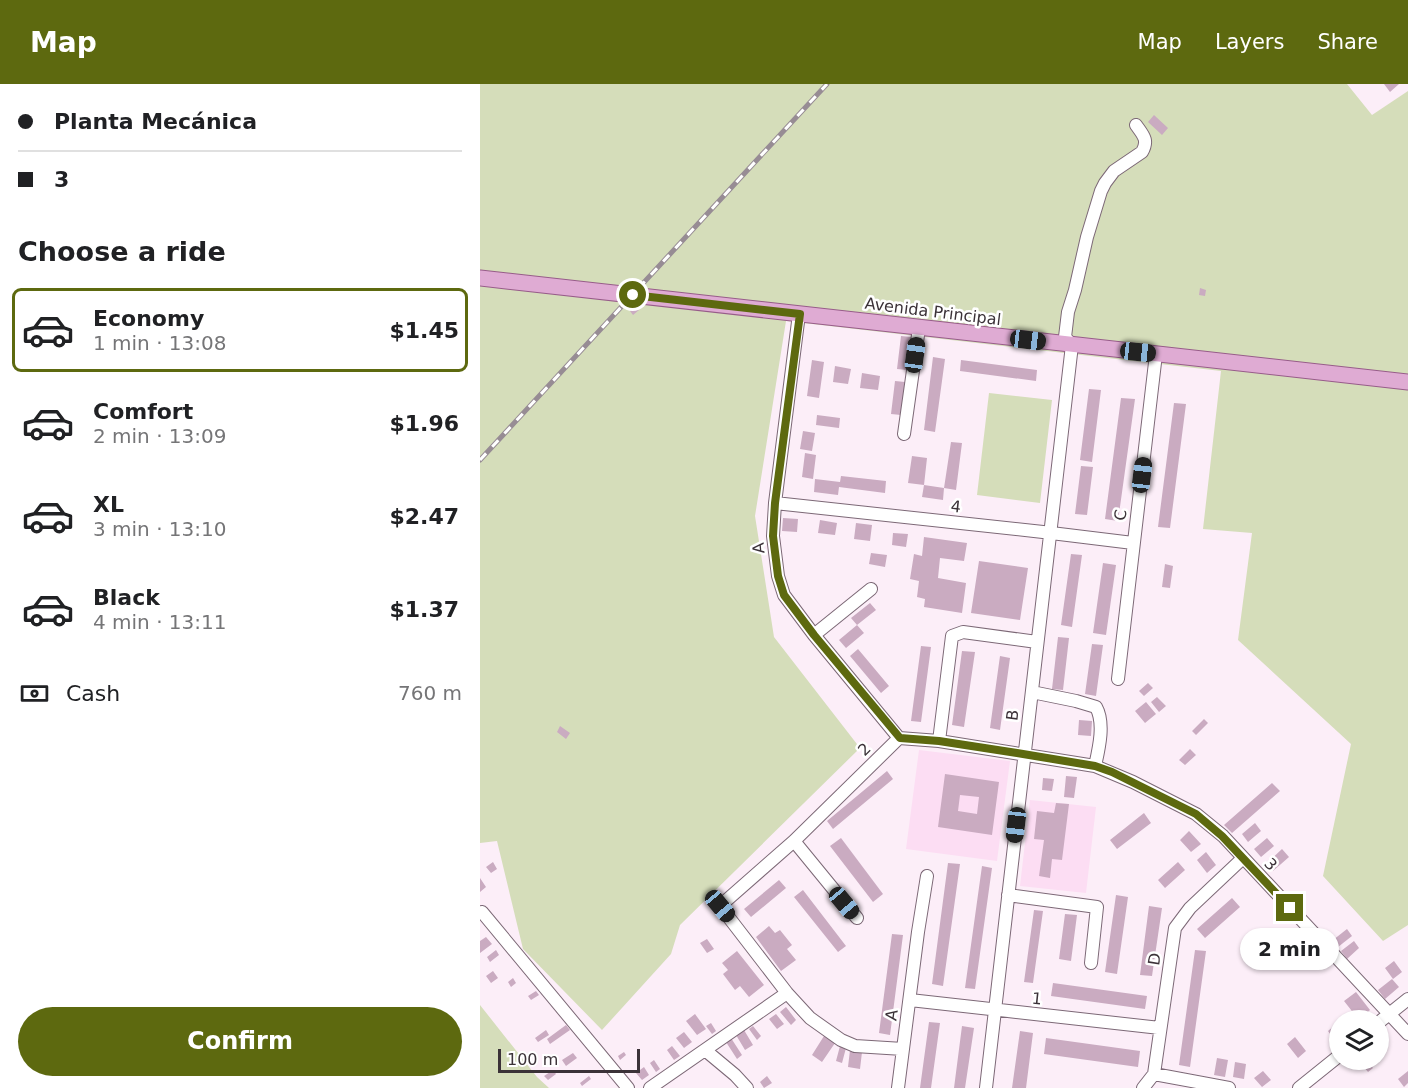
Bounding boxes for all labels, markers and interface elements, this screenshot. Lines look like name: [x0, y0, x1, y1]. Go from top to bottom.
text: Map: [30, 26, 97, 59]
text: Map: [1138, 30, 1182, 54]
text: Layers: [1215, 30, 1284, 54]
text: Share: [1317, 30, 1378, 54]
text: Planta Mecánica: [54, 109, 257, 134]
text: 3: [54, 167, 69, 192]
text: Choose a ride: [18, 236, 226, 267]
route start: [619, 281, 646, 308]
street label: Avenida Principal: [864, 294, 1002, 329]
icon: car: [21, 303, 75, 357]
text: Economy: [93, 306, 204, 331]
text: $1.45: [389, 318, 459, 343]
car: [1009, 329, 1047, 351]
text: 1 min · 13:08: [93, 331, 227, 355]
car: [904, 336, 926, 374]
car: [1119, 341, 1157, 363]
icon: car: [21, 396, 75, 450]
text: Comfort: [93, 399, 193, 424]
text: $1.96: [389, 411, 459, 436]
text: 2 min · 13:09: [93, 424, 227, 448]
car: [1131, 456, 1153, 494]
icon: car: [21, 489, 75, 543]
text: XL: [93, 492, 124, 517]
street label: 4: [950, 497, 962, 516]
text: $2.47: [389, 504, 459, 529]
street label: C: [1110, 508, 1131, 522]
text: 3 min · 13:10: [93, 517, 227, 541]
street label: A: [749, 542, 768, 554]
icon: car: [21, 582, 75, 636]
text: Black: [93, 585, 160, 610]
text: $1.37: [389, 597, 459, 622]
text: 4 min · 13:11: [93, 610, 227, 634]
icon: cash: [18, 677, 51, 710]
text: Cash: [66, 681, 120, 706]
text: 760 m: [398, 681, 462, 705]
street label: B: [1002, 708, 1023, 722]
street label: 2: [854, 739, 875, 760]
car: [1005, 806, 1027, 844]
street label: 3: [1260, 854, 1281, 875]
car: [826, 883, 862, 923]
car: [702, 886, 738, 926]
route end: [1276, 894, 1303, 921]
callout: 2 min: [1240, 929, 1340, 971]
text: 2 min: [1258, 937, 1321, 961]
street label: D: [1144, 952, 1165, 967]
street label: 1: [1031, 989, 1043, 1008]
button: Confirm: [18, 1007, 462, 1076]
street label: A: [881, 1008, 902, 1022]
map controls: [1329, 1010, 1389, 1070]
button: layers: [1329, 1010, 1389, 1070]
scale bar: [498, 1046, 640, 1074]
text: 100 m: [507, 1050, 558, 1069]

